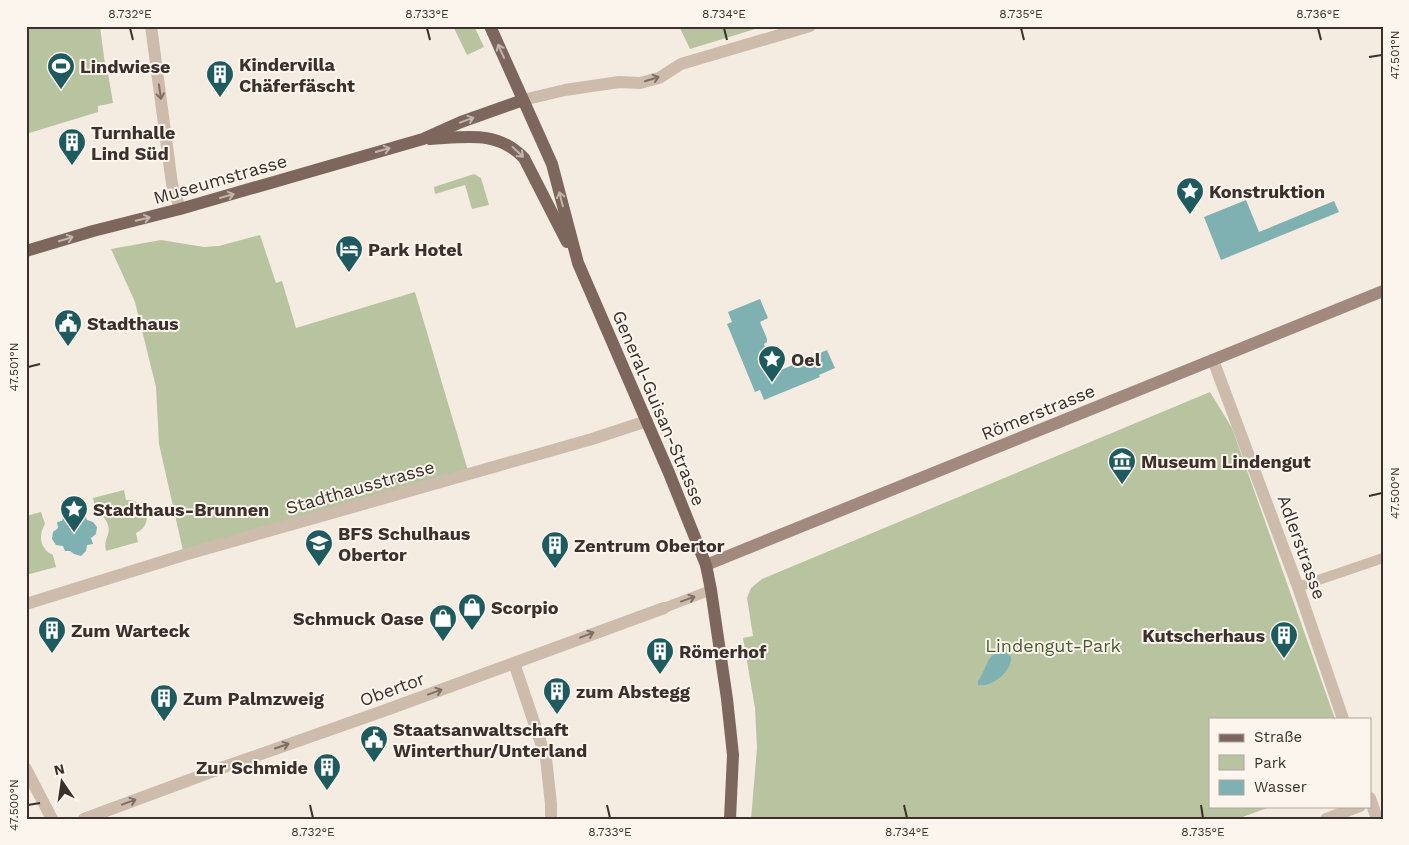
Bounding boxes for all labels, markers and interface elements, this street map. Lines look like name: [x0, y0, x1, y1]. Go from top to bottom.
text: 8.732°E: [108, 7, 152, 21]
text: 8.733°E: [405, 7, 449, 21]
text: 8.734°E: [702, 7, 746, 21]
text: 8.735°E: [999, 7, 1043, 21]
text: 8.736°E: [1296, 7, 1340, 21]
text: 47.501°N: [1388, 31, 1402, 79]
one-way arrow: [496, 44, 506, 59]
sports icon: Lindwiese: [46, 51, 76, 90]
place label: Kindervilla Chäferfäscht: [239, 54, 355, 96]
place label: Lindwiese: [80, 56, 170, 77]
building icon: Kindervilla Chäferfäscht: [205, 59, 235, 98]
one-way arrow: [643, 74, 659, 84]
one-way arrow: [155, 84, 165, 100]
one-way arrow: [459, 115, 475, 124]
place label: Turnhalle Lind Süd: [91, 122, 175, 164]
building icon: Turnhalle Lind Süd: [57, 127, 87, 166]
one-way arrow: [375, 145, 391, 155]
one-way arrow: [511, 146, 524, 158]
street label: Museumstrasse: [151, 150, 289, 208]
place icon: Konstruktion: [1175, 176, 1205, 215]
place label: Konstruktion: [1209, 181, 1325, 202]
one-way arrow: [219, 190, 235, 200]
one-way arrow: [556, 192, 566, 208]
one-way arrow: [135, 213, 151, 223]
one-way arrow: [58, 234, 74, 244]
hotel icon: Park Hotel: [334, 234, 364, 273]
place label: Park Hotel: [368, 239, 463, 260]
street label: General-Guisan-Strasse: [608, 307, 710, 509]
public building icon: Stadthaus: [53, 308, 83, 347]
place label: Stadthaus: [87, 313, 179, 334]
text: 47.501°N: [7, 343, 21, 391]
place icon: Oel: [757, 344, 787, 383]
place label: Oel: [791, 349, 821, 370]
street label: Römerstrasse: [978, 380, 1098, 444]
museum icon: Museum Lindengut: [1107, 446, 1137, 485]
place label: Museum Lindengut: [1141, 451, 1311, 472]
street label: Stadthausstrasse: [283, 456, 437, 518]
text: 47.500°N: [1388, 467, 1402, 519]
street label: Adlerstrasse: [1273, 492, 1331, 602]
place icon: Stadthaus-Brunnen: [59, 494, 89, 533]
place label: Stadthaus-Brunnen: [93, 499, 269, 520]
place label: BFS Schulhaus Obertor: [338, 523, 471, 565]
school or university icon: BFS Schulhaus Obertor: [304, 528, 334, 567]
building icon: Zentrum Obertor: [540, 530, 570, 569]
place label: Zentrum Obertor: [574, 535, 725, 556]
shop icon: Scorpio: [457, 592, 487, 631]
one-way arrow: [679, 594, 695, 603]
place label: Scorpio: [491, 597, 559, 618]
shop icon: Schmuck Oase: [428, 603, 458, 642]
place label: Schmuck Oase: [293, 608, 424, 629]
building icon: Zum Warteck: [37, 615, 67, 654]
place label: Zum Warteck: [71, 620, 191, 641]
building icon: Kutscherhaus: [1269, 620, 1299, 659]
place label: Kutscherhaus: [1142, 625, 1265, 646]
one-way arrow: [579, 630, 595, 639]
park label: Lindengut-Park: [985, 635, 1121, 656]
building icon: Römerhof: [645, 636, 675, 675]
place label: Römerhof: [679, 641, 767, 662]
street label: Obertor: [357, 668, 427, 710]
building icon: zum Abstegg: [542, 676, 572, 715]
place label: zum Abstegg: [576, 681, 691, 702]
building icon: Zum Palmzweig: [149, 683, 179, 722]
one-way arrow: [427, 687, 442, 696]
place label: Zum Palmzweig: [183, 688, 325, 709]
legend: [1209, 718, 1372, 808]
place label: Staatsanwaltschaft Winterthur/Unterland: [393, 719, 587, 761]
public building icon: Staatsanwaltschaft Winterthur/Unterland: [359, 724, 389, 763]
text: Straße: [1254, 728, 1302, 746]
one-way arrow: [274, 741, 290, 751]
building icon: Zur Schmide: [312, 752, 342, 791]
text: Park: [1254, 754, 1287, 772]
place label: Zur Schmide: [196, 757, 308, 778]
north arrow: [38, 758, 88, 808]
text: N: [52, 760, 66, 778]
text: Wasser: [1254, 778, 1307, 796]
text: 47.500°N: [7, 779, 21, 831]
one-way arrow: [121, 797, 137, 806]
text: 8.732°E: [291, 825, 335, 839]
text: 8.733°E: [588, 825, 632, 839]
text: 8.734°E: [885, 825, 929, 839]
text: 8.735°E: [1181, 825, 1225, 839]

